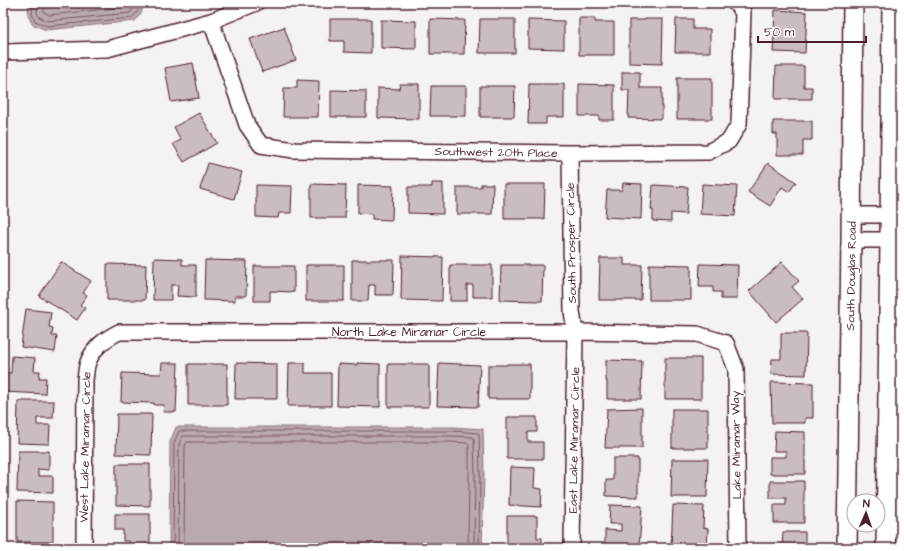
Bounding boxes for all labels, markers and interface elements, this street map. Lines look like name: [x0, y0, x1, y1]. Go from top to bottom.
scale bar: [758, 18, 866, 44]
text: 50 m: [764, 24, 795, 41]
street label: Southwest 20th Place: [434, 143, 558, 162]
street label: South Prosper Circle: [562, 182, 581, 303]
street label: South Douglas Road: [842, 221, 862, 331]
street label: North Lake Miramar Circle: [332, 324, 486, 341]
street label: East Lake Miramar Circle: [565, 366, 584, 513]
street label: West Lake Miramar Circle: [76, 371, 95, 523]
street label: Lake Miramar Way: [727, 390, 747, 499]
north arrow: [846, 493, 886, 533]
text: N: [863, 496, 870, 511]

